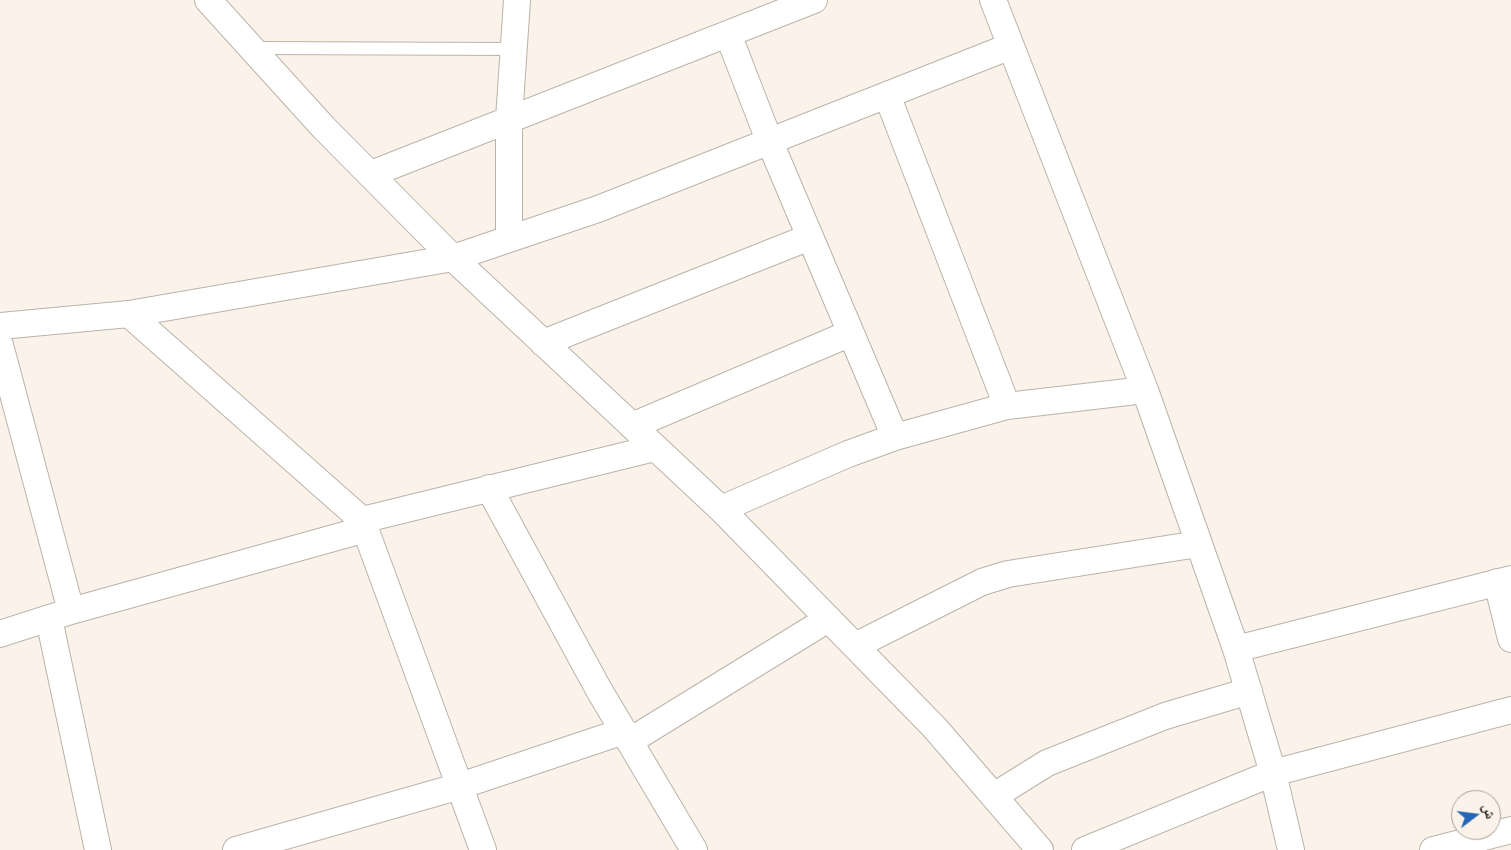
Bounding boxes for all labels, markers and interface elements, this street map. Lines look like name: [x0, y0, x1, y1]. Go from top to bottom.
north arrow: [1451, 790, 1501, 840]
text: ش: [1478, 801, 1502, 821]

